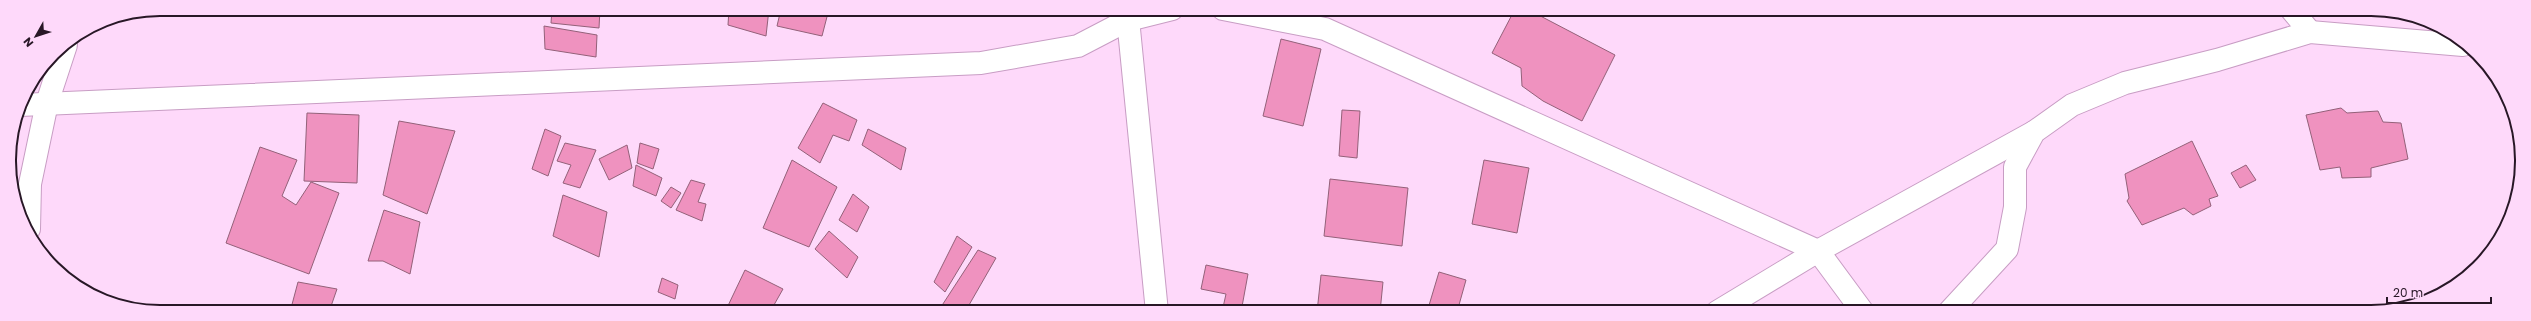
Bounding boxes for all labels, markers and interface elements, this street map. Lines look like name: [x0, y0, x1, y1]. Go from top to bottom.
north arrow: [16, 16, 56, 56]
text: N: [19, 34, 37, 51]
scale bar: [2387, 279, 2491, 305]
text: 20 m: [2393, 284, 2423, 301]

